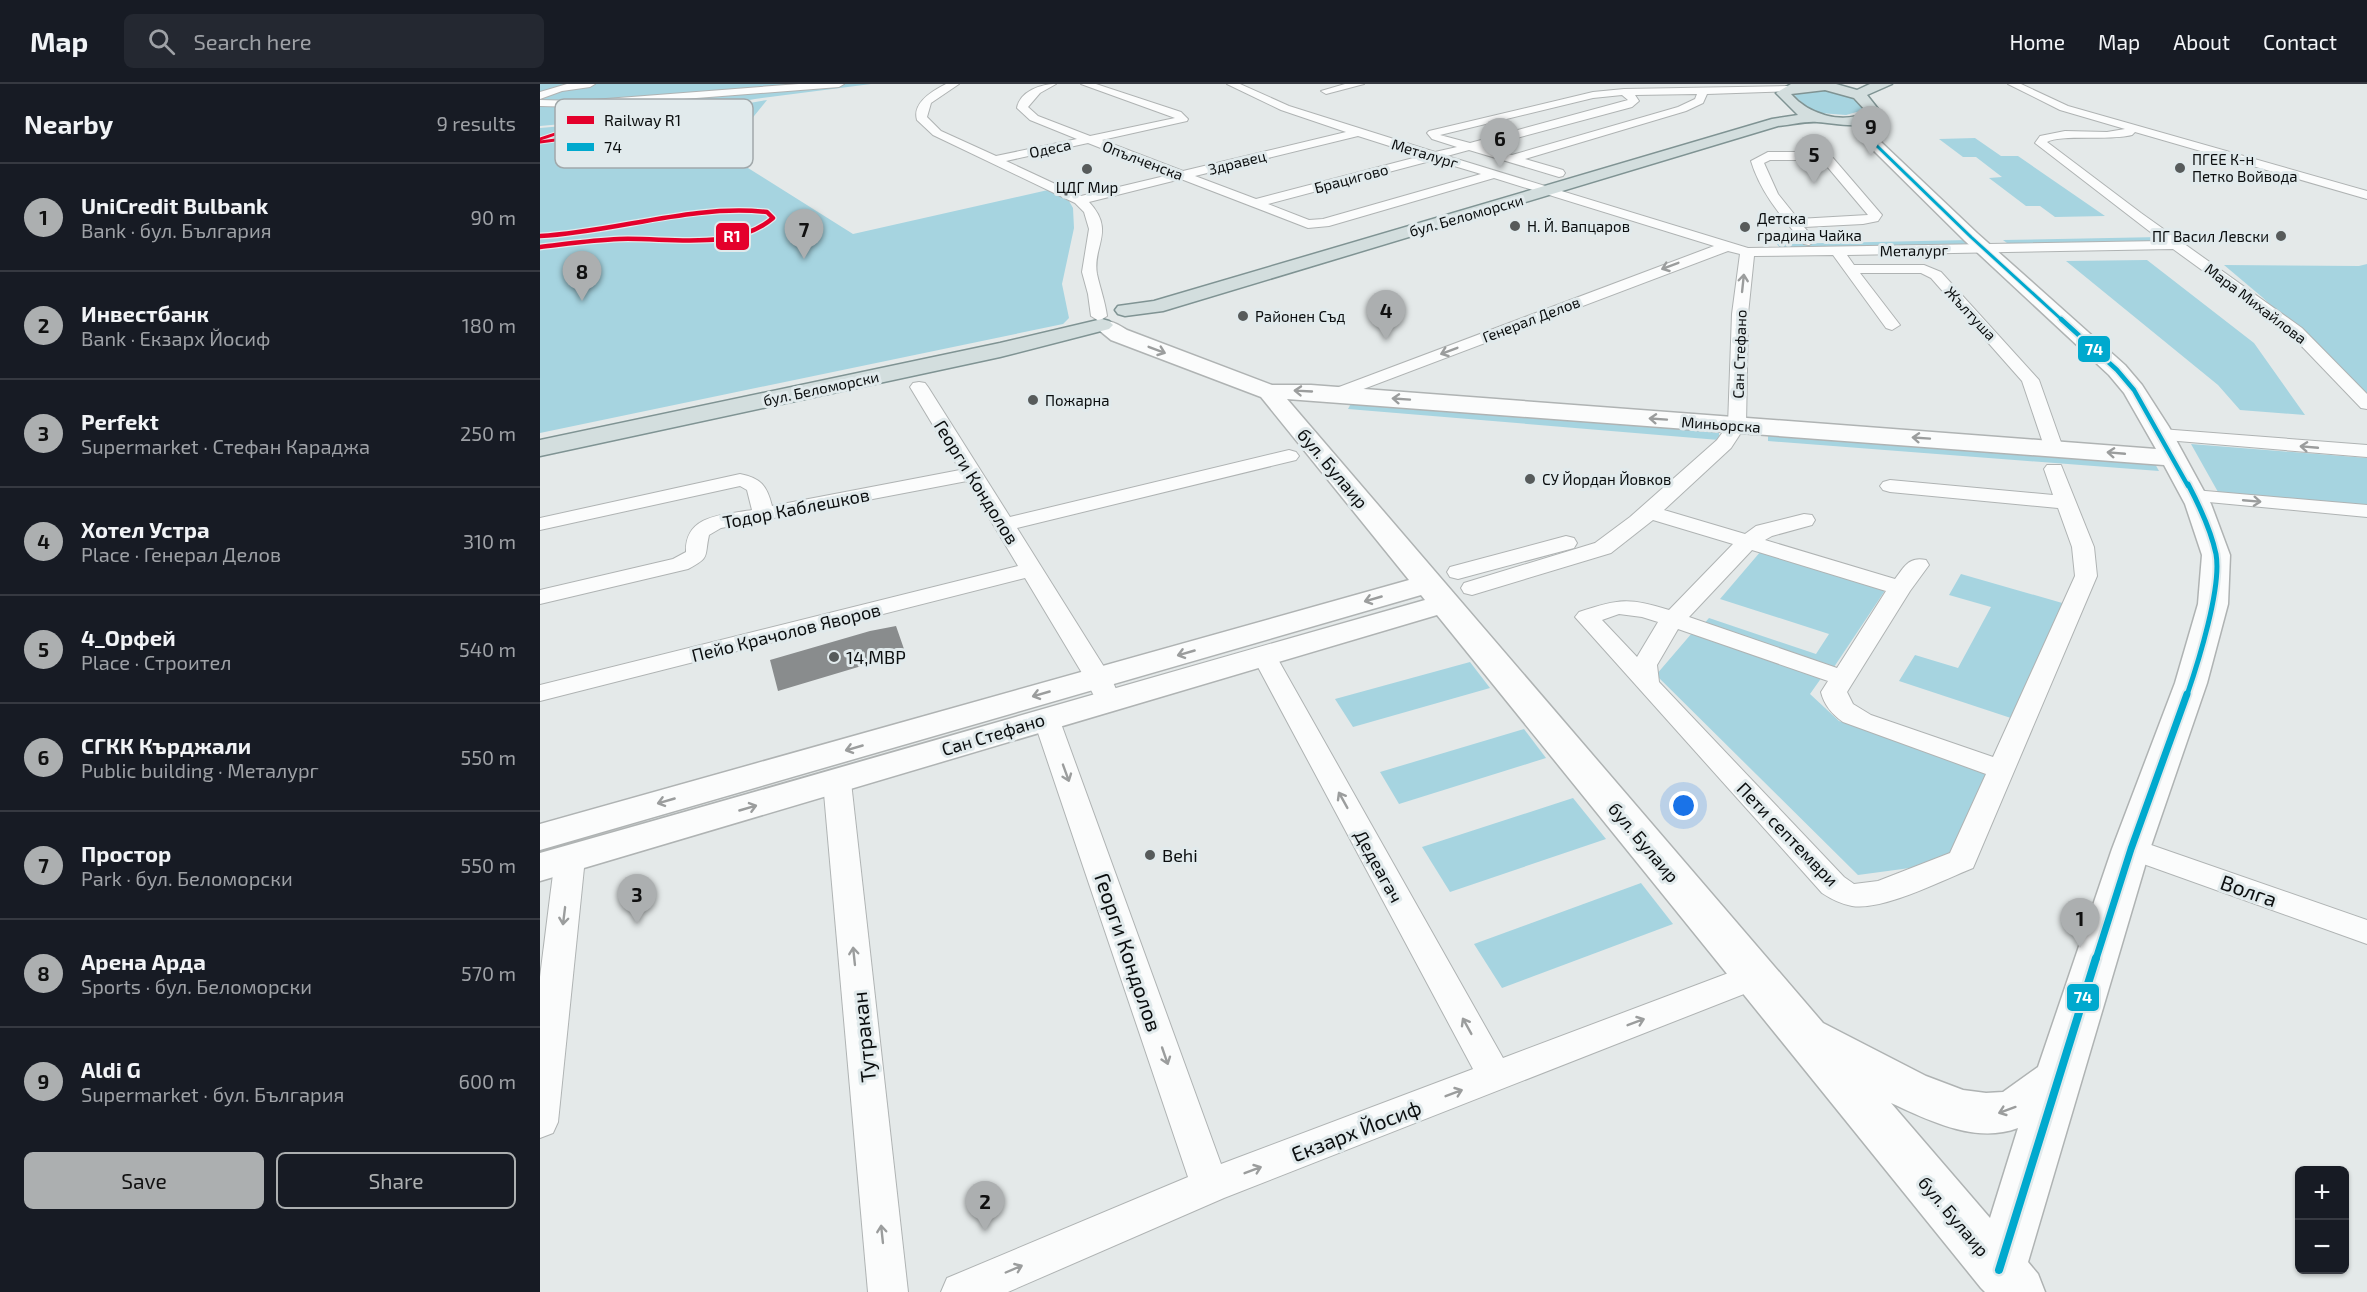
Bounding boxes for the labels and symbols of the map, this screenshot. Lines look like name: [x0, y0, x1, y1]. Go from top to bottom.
legend: [555, 99, 753, 168]
pin: 9: [1852, 106, 1890, 156]
text: Railway R1: [604, 110, 681, 129]
pin: 6: [1480, 118, 1520, 168]
street label: Металург: [1389, 134, 1461, 173]
street label: Одеса: [1027, 135, 1073, 161]
pin: 5: [1794, 135, 1834, 184]
street label: Опълченска: [1100, 136, 1186, 184]
text: 74: [604, 137, 622, 156]
street label: Здравец: [1206, 146, 1268, 178]
place label: ПГЕЕ К-н Петко Войвода: [2192, 150, 2298, 185]
street label: Брацигово: [1312, 159, 1390, 197]
marker: ПГЕЕ К-н Петко Войвода: [2173, 161, 2187, 175]
marker: ЦДГ Мир: [1080, 162, 1094, 176]
place label: ЦДГ Мир: [1056, 178, 1118, 196]
street label: бул. Беломорски: [1407, 190, 1525, 241]
place label: Детска градина Чайка: [1757, 209, 1862, 244]
pin: 7: [784, 210, 824, 259]
place label: Н. Й. Вапцаров: [1527, 217, 1630, 235]
marker: Н. Й. Вапцаров: [1508, 219, 1522, 233]
marker: Детска градина Чайка: [1738, 220, 1752, 234]
line badge: R1: [715, 222, 750, 251]
text: R1: [723, 226, 741, 245]
place label: ПГ Васил Левски: [2152, 227, 2269, 245]
marker: ПГ Васил Левски: [2274, 229, 2288, 243]
street label: Металург: [1880, 240, 1949, 261]
pin: 8: [562, 252, 602, 301]
street label: Мара Михайлова: [2202, 259, 2310, 347]
one-way arrow: [1661, 261, 1680, 272]
one-way arrow: [1738, 273, 1749, 293]
street label: Жълтуша: [1941, 282, 2000, 344]
pin: 4: [1366, 290, 1406, 340]
street label: Генерал Делов: [1480, 292, 1582, 346]
place label: Районен Съд: [1255, 307, 1345, 325]
marker: Районен Съд: [1236, 309, 1250, 323]
street label: Сан Стефано: [1728, 309, 1750, 399]
line badge: 74: [2077, 335, 2111, 363]
text: 74: [2085, 339, 2103, 358]
one-way arrow: [1148, 346, 1166, 357]
one-way arrow: [1440, 346, 1458, 357]
street label: бул. Беломорски: [761, 367, 881, 410]
one-way arrow: [1294, 386, 1314, 397]
place label: Пожарна: [1045, 391, 1109, 409]
marker: Пожарна: [1026, 393, 1040, 407]
one-way arrow: [1391, 393, 1411, 404]
street label: Миньорска: [1681, 412, 1761, 436]
one-way arrow: [1649, 413, 1669, 424]
street label: Георги Кондолов: [930, 416, 1024, 548]
street label: бул. Булаир: [1293, 423, 1373, 513]
one-way arrow: [1912, 432, 1932, 443]
one-way arrow: [2299, 441, 2319, 452]
one-way arrow: [2106, 447, 2126, 458]
place label: СУ Йордан Йовков: [1542, 470, 1671, 488]
marker: СУ Йордан Йовков: [1523, 472, 1537, 486]
street label: Тодор Каблешков: [721, 483, 871, 533]
one-way arrow: [2242, 496, 2262, 507]
one-way arrow: [1364, 594, 1383, 605]
street label: Пейо Крачолов Яворов: [689, 598, 883, 666]
place label: 14,МВР: [846, 646, 906, 668]
one-way arrow: [1177, 648, 1196, 659]
marker: 14,МВР: [827, 650, 841, 664]
one-way arrow: [1032, 689, 1051, 700]
street label: Сан Стефано: [939, 708, 1047, 760]
one-way arrow: [845, 743, 864, 754]
one-way arrow: [1062, 763, 1073, 782]
street label: Пети септември: [1733, 777, 1843, 891]
one-way arrow: [1337, 791, 1348, 809]
your location: [1669, 791, 1698, 820]
one-way arrow: [657, 796, 676, 807]
street label: бул. Булаир: [1604, 797, 1684, 887]
one-way arrow: [738, 801, 757, 813]
street label: Дедеагач: [1350, 826, 1408, 906]
place label: Behi: [1162, 844, 1198, 866]
marker: Behi: [1143, 848, 1157, 862]
street label: Георги Кондолов: [1090, 869, 1168, 1035]
street label: Волга: [2218, 869, 2280, 911]
pin: 3: [618, 874, 656, 924]
pin: 1: [2060, 898, 2100, 948]
one-way arrow: [558, 906, 569, 926]
one-way arrow: [849, 947, 860, 967]
line badge: 74: [2066, 983, 2100, 1012]
text: 74: [2074, 987, 2092, 1006]
street label: Тутракан: [846, 990, 881, 1084]
one-way arrow: [1626, 1016, 1645, 1027]
one-way arrow: [1461, 1018, 1473, 1035]
one-way arrow: [1160, 1046, 1171, 1065]
one-way arrow: [1445, 1087, 1463, 1098]
street label: Екзарх Йосиф: [1287, 1094, 1425, 1166]
one-way arrow: [1999, 1105, 2017, 1116]
one-way arrow: [1243, 1164, 1261, 1175]
street label: бул. Булаир: [1914, 1171, 1994, 1261]
pin: 2: [966, 1182, 1004, 1231]
one-way arrow: [876, 1224, 887, 1244]
one-way arrow: [1005, 1263, 1023, 1274]

